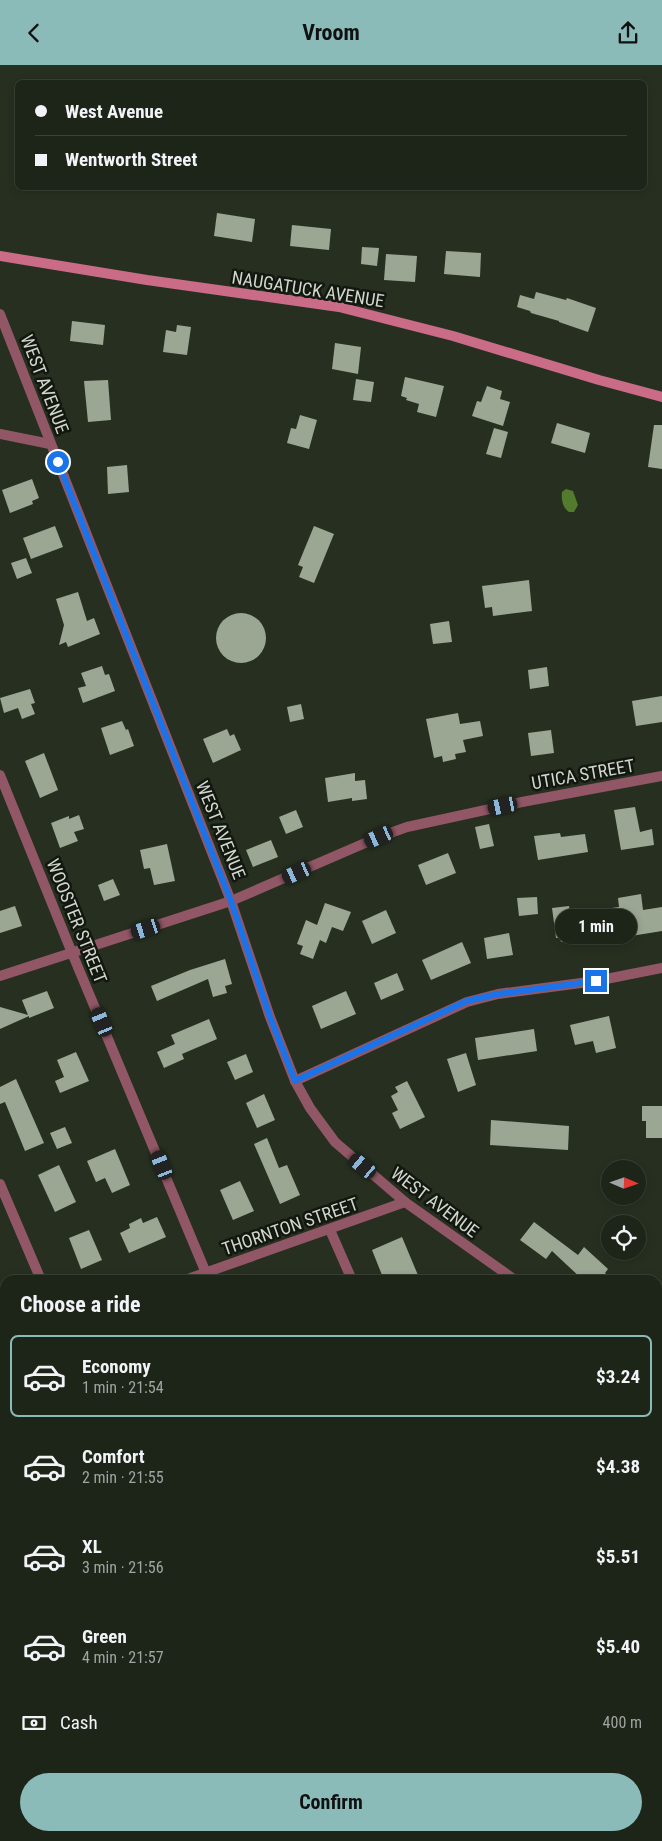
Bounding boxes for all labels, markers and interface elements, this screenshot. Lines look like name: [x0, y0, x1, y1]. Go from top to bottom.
icon: back: [20, 19, 48, 47]
icon: share: [614, 19, 642, 47]
text: Vroom: [302, 20, 360, 45]
text: West Avenue: [65, 100, 163, 123]
text: Wentworth Street: [65, 148, 197, 171]
street label: NAUGATUCK AVENUE: [230, 267, 386, 311]
street label: WEST AVENUE: [17, 332, 73, 436]
route start: [47, 451, 69, 473]
street label: UTICA STREET: [530, 755, 636, 793]
street label: WEST AVENUE: [192, 778, 250, 882]
car: [486, 796, 519, 816]
car: [362, 824, 395, 850]
street label: WOOSTER STREET: [42, 856, 112, 986]
car: [280, 860, 313, 886]
callout: 1 min: [555, 909, 637, 943]
car: [129, 917, 162, 941]
text: 1 min: [578, 917, 614, 936]
route end: [585, 970, 607, 992]
car: [89, 1005, 114, 1039]
car: [149, 1148, 174, 1182]
car: [346, 1151, 379, 1181]
north arrow: [601, 1160, 646, 1205]
map controls: [601, 1160, 646, 1260]
street label: WEST AVENUE: [387, 1162, 483, 1242]
street label: THORNTON STREET: [219, 1193, 361, 1259]
button: locate: [601, 1215, 646, 1260]
text: Choose a ride: [20, 1292, 141, 1317]
icon: car: [22, 1354, 67, 1399]
text: Economy: [82, 1355, 151, 1378]
text: $3.24: [596, 1365, 640, 1388]
text: 1 min · 21:54: [82, 1378, 164, 1397]
icon: car: [22, 1444, 67, 1489]
text: Comfort: [82, 1445, 145, 1468]
text: $4.38: [596, 1455, 640, 1478]
text: 2 min · 21:55: [82, 1468, 164, 1487]
icon: car: [22, 1534, 67, 1579]
text: XL: [82, 1535, 102, 1558]
text: $5.51: [596, 1545, 640, 1568]
text: 3 min · 21:56: [82, 1558, 164, 1577]
icon: car: [22, 1624, 67, 1669]
text: Green: [82, 1625, 127, 1648]
text: $5.40: [596, 1635, 640, 1658]
text: 4 min · 21:57: [82, 1648, 164, 1667]
icon: cash: [20, 1709, 48, 1737]
text: Cash: [60, 1711, 98, 1734]
text: 400 m: [603, 1713, 642, 1732]
button: Confirm: [20, 1773, 642, 1831]

